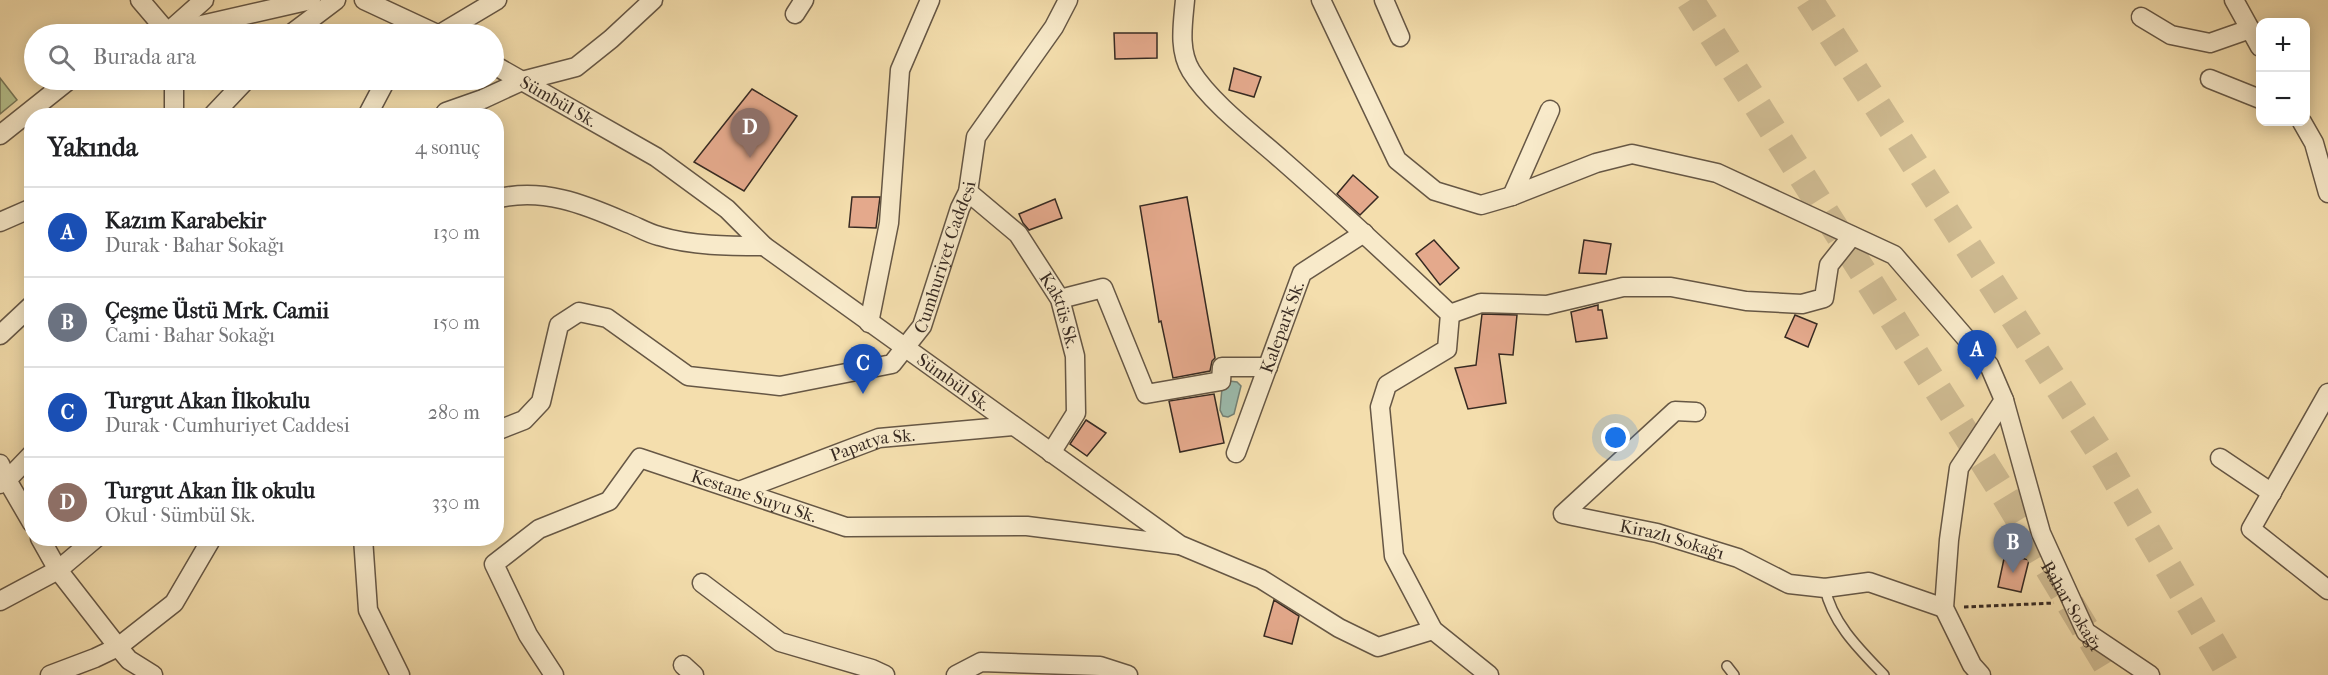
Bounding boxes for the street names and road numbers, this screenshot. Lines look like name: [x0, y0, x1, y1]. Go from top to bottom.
street label: Sümbül Sk.: [516, 71, 600, 132]
street label: Cumhuriyet Caddesi: [909, 179, 980, 338]
street label: Kaktüs Sk.: [1035, 268, 1083, 351]
street label: Kalepark Sk.: [1256, 278, 1309, 376]
street label: Sümbül Sk.: [913, 349, 994, 416]
street label: Papatya Sk.: [827, 424, 916, 466]
street label: Kestane Suyu Sk.: [688, 465, 820, 527]
street label: Kirazlı Sokağı: [1618, 515, 1727, 564]
street label: Bahar Sokağı: [2036, 557, 2107, 655]

